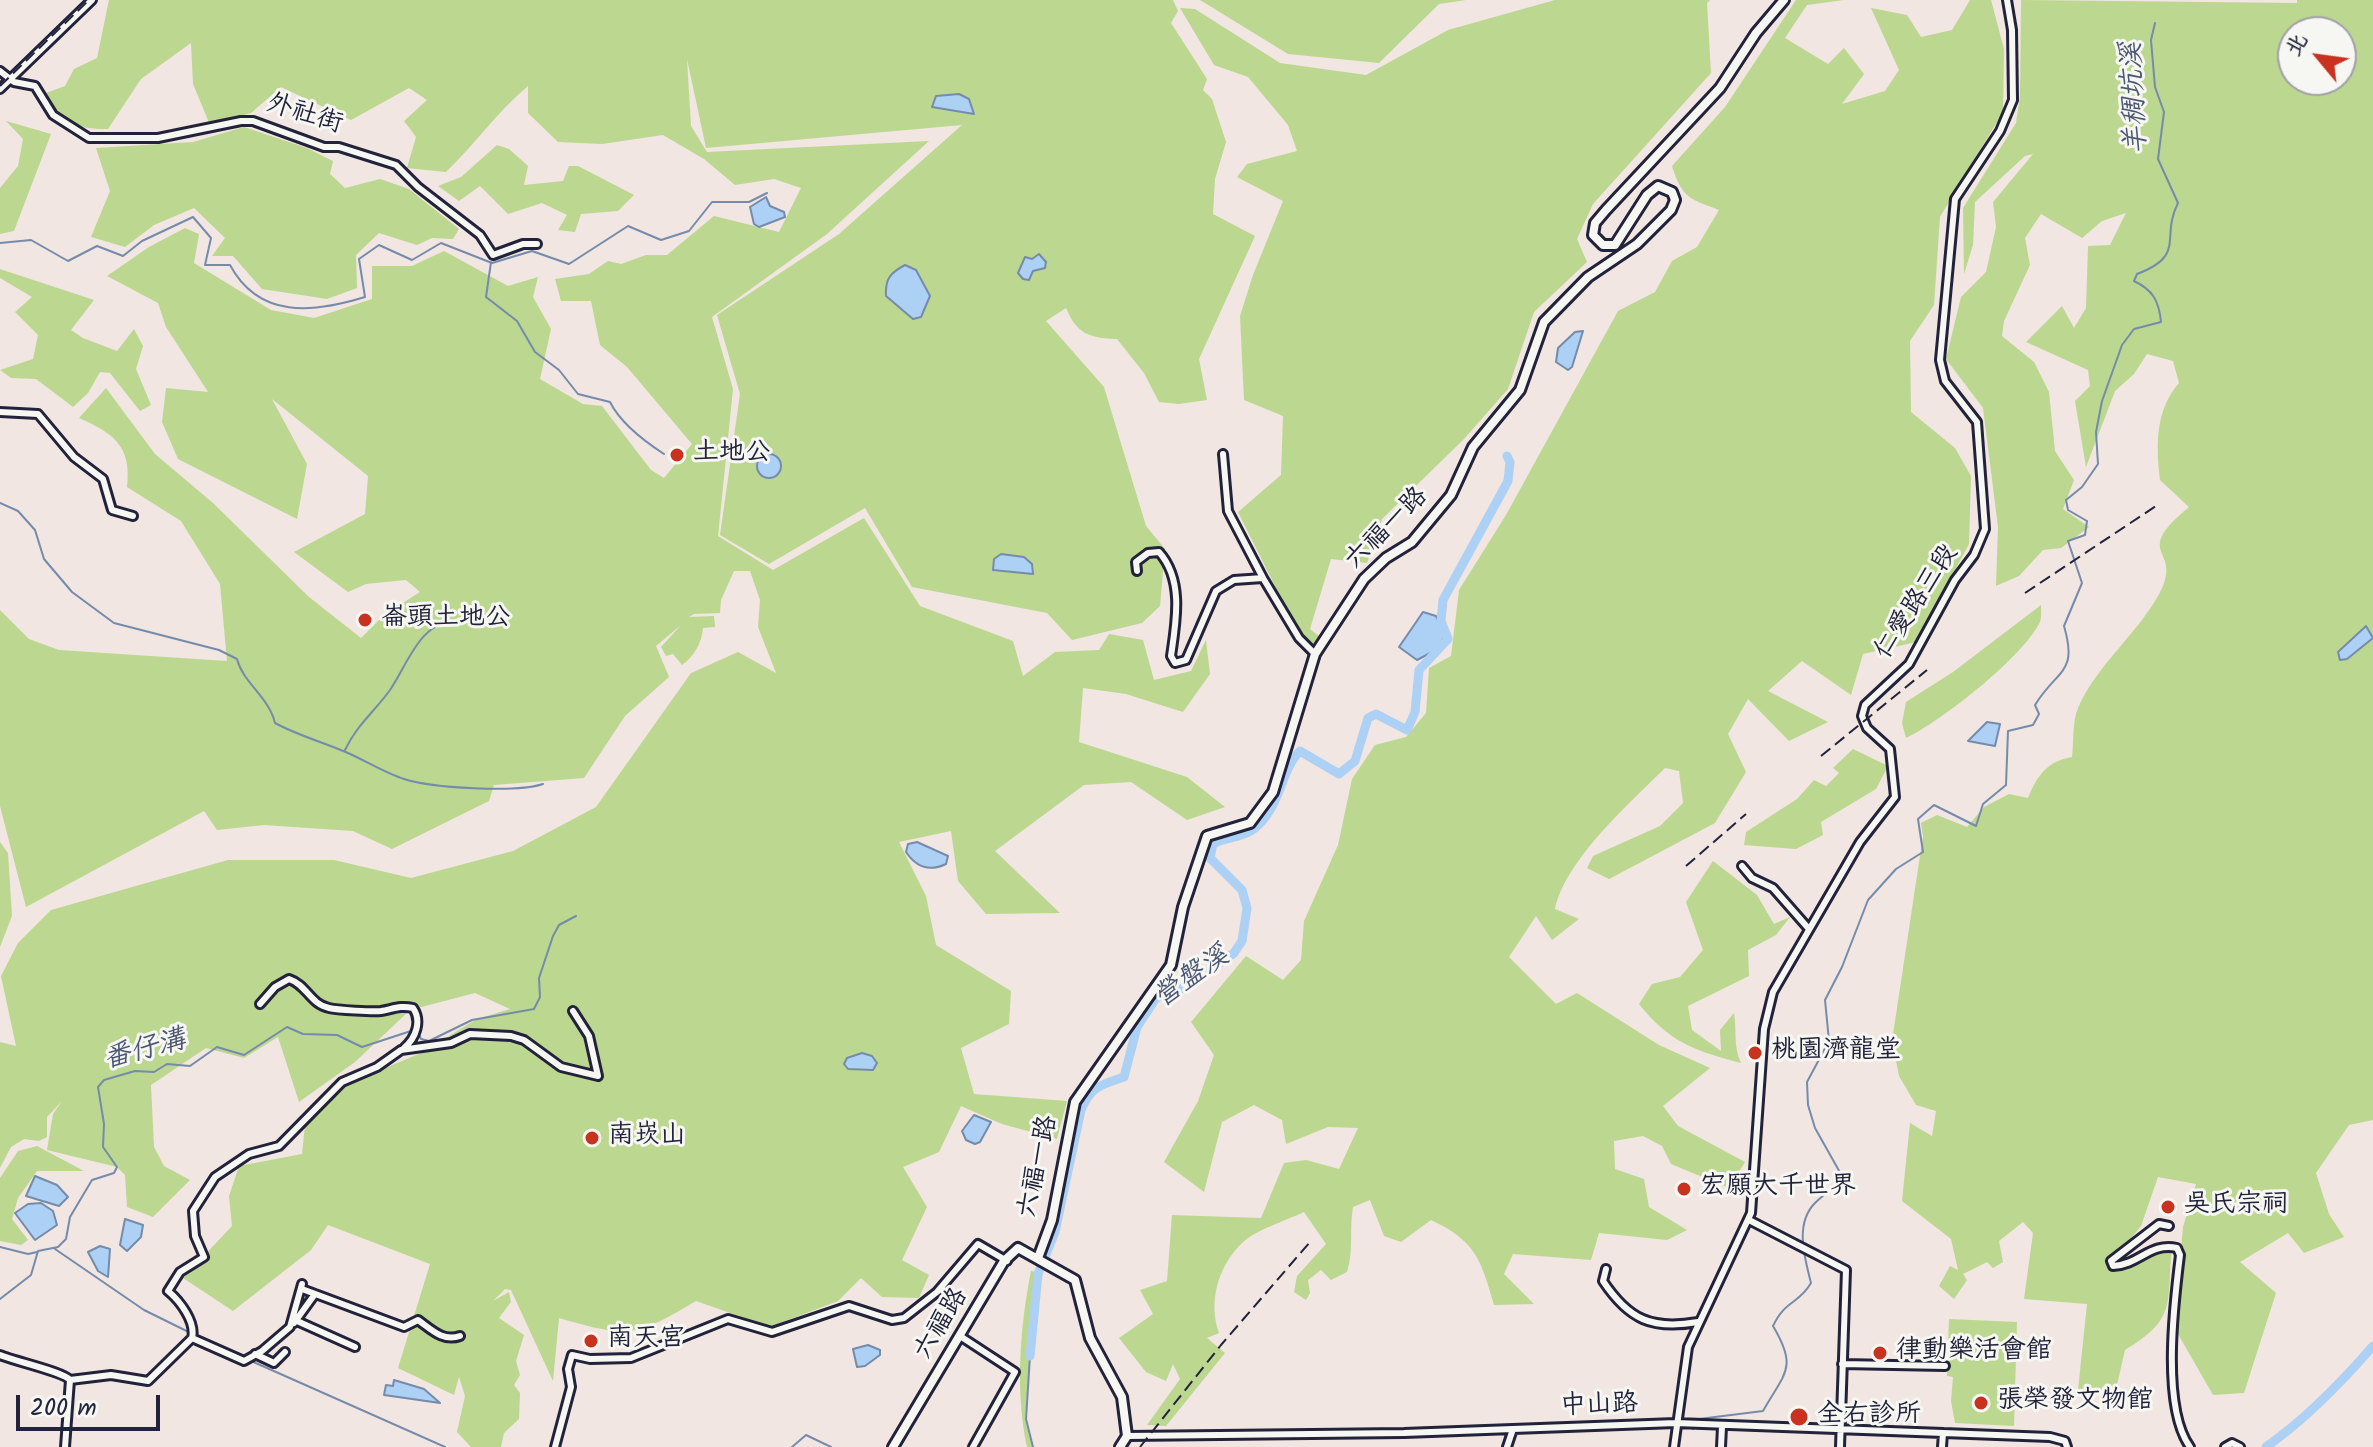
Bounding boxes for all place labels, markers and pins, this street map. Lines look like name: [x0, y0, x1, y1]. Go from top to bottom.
place label: 土地公: [693, 439, 771, 471]
marker: 土地公: [668, 446, 686, 464]
place label: 崙頭土地公: [381, 604, 511, 636]
marker: 崙頭土地公: [356, 611, 374, 629]
place label: 桃園濟龍堂: [1771, 1037, 1901, 1069]
marker: 桃園濟龍堂: [1746, 1044, 1764, 1062]
place label: 南崁山: [608, 1122, 686, 1154]
marker: 南崁山: [583, 1129, 601, 1147]
place label: 宏願大千世界: [1700, 1173, 1856, 1205]
marker: 宏願大千世界: [1675, 1180, 1693, 1198]
place label: 吳氏宗祠: [2184, 1191, 2288, 1223]
marker: 吳氏宗祠: [2159, 1198, 2177, 1216]
place label: 南天宮: [607, 1325, 685, 1357]
marker: 南天宮: [582, 1332, 600, 1350]
place label: 律動樂活會館: [1896, 1337, 2052, 1369]
marker: 律動樂活會館: [1871, 1344, 1889, 1362]
place label: 張榮發文物館: [1997, 1387, 2153, 1419]
marker: 張榮發文物館: [1972, 1394, 1990, 1412]
place label: 全右診所: [1817, 1401, 1921, 1433]
marker: 全右診所: [1788, 1406, 1810, 1428]

